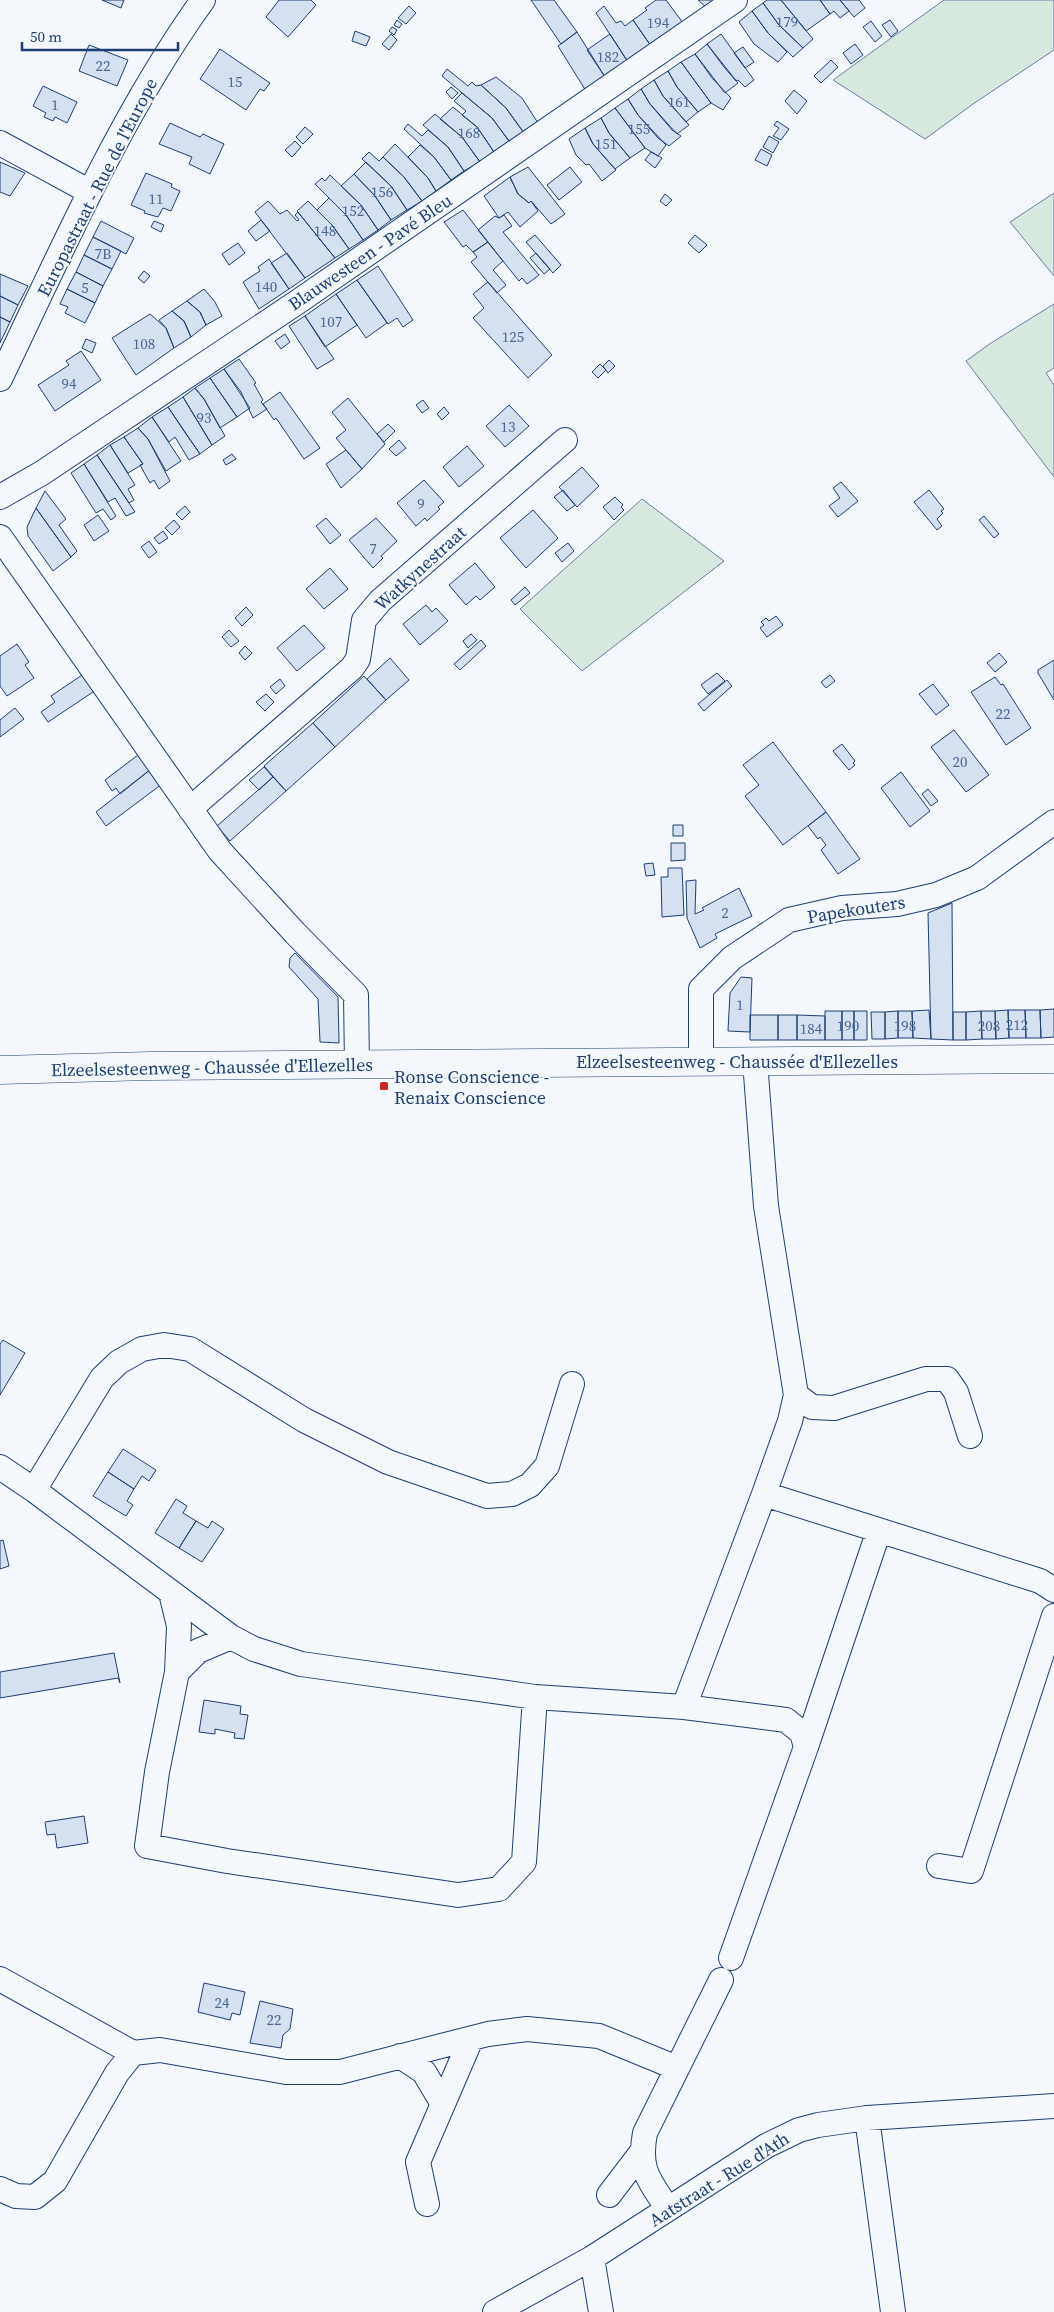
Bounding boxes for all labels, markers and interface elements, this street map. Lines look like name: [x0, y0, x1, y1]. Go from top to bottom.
house number: 179: [776, 11, 798, 32]
house number: 194: [647, 12, 670, 33]
scale bar: [22, 20, 179, 52]
text: 50 m: [30, 26, 62, 47]
house number: 182: [597, 46, 619, 67]
house number: 22: [95, 55, 111, 76]
house number: 15: [227, 71, 243, 92]
street label: Europastraat - Rue de l'Europe: [31, 73, 163, 301]
house number: 161: [668, 91, 690, 112]
house number: 1: [51, 94, 59, 115]
house number: 155: [628, 118, 650, 139]
house number: 168: [458, 122, 480, 143]
house number: 151: [595, 133, 617, 154]
house number: 156: [371, 181, 393, 202]
house number: 11: [148, 188, 164, 209]
street label: Blauwesteen - Pavé Bleu: [283, 188, 457, 316]
house number: 152: [342, 200, 364, 221]
house number: 148: [314, 220, 336, 241]
house number: 7B: [95, 243, 111, 264]
house number: 140: [255, 276, 277, 297]
house number: 5: [81, 277, 89, 298]
house number: 107: [320, 311, 342, 332]
house number: 125: [502, 326, 524, 347]
house number: 108: [133, 333, 155, 354]
house number: 94: [61, 373, 77, 394]
house number: 93: [196, 407, 212, 428]
house number: 13: [500, 416, 516, 437]
house number: 9: [417, 493, 425, 514]
street label: Watkynestraat: [369, 520, 471, 616]
house number: 7: [369, 538, 377, 559]
house number: 22: [995, 703, 1011, 724]
house number: 20: [952, 751, 968, 772]
street label: Papekouters: [805, 889, 907, 929]
house number: 2: [721, 902, 729, 923]
house number: 1: [736, 994, 744, 1015]
house number: 212: [1006, 1014, 1028, 1035]
house number: 190: [837, 1015, 859, 1036]
house number: 198: [894, 1015, 916, 1036]
house number: 208: [978, 1015, 1000, 1036]
house number: 184: [800, 1018, 823, 1039]
street label: Elzeelsesteenweg - Chaussée d'Ellezelles: [576, 1049, 898, 1074]
street label: Elzeelsesteenweg - Chaussée d'Ellezelles: [51, 1052, 373, 1082]
place label: Ronse Conscience - Renaix Conscience: [394, 1064, 549, 1110]
marker: Ronse Conscience - Renaix Conscience: [378, 1080, 390, 1092]
house number: 24: [214, 1992, 230, 2013]
house number: 22: [266, 2009, 282, 2030]
street label: Aatstraat - Rue d'Ath: [644, 2126, 794, 2232]

